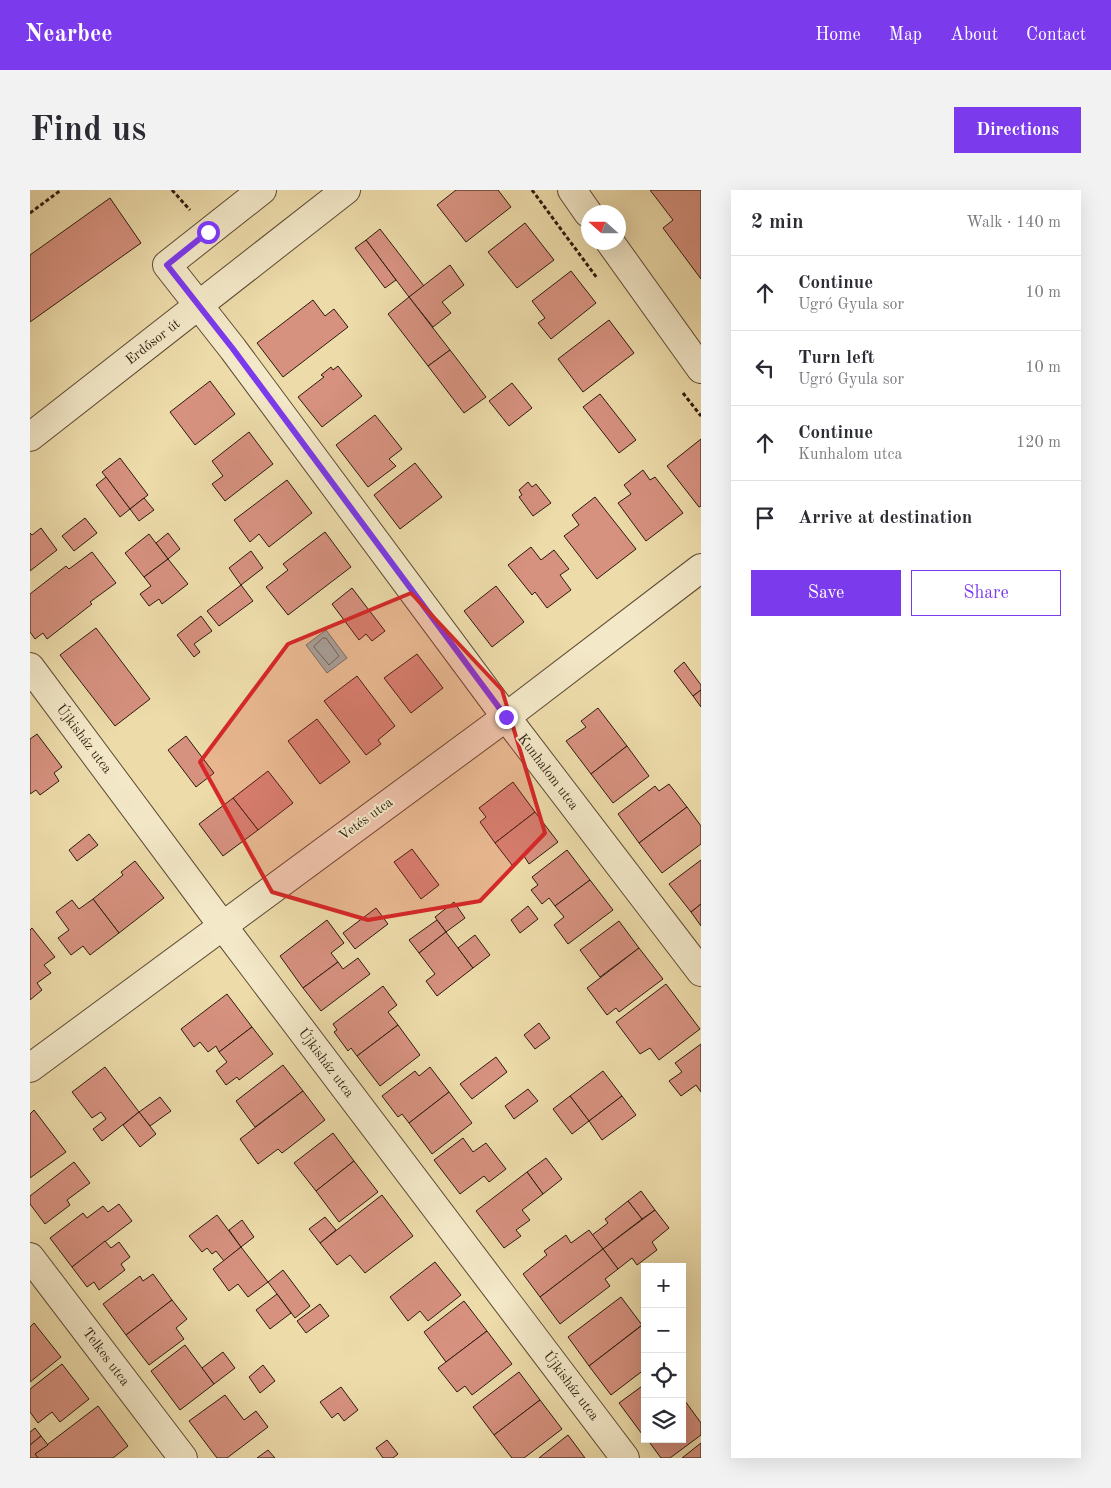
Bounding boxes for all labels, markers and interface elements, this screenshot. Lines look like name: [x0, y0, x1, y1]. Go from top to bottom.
text: Nearbee: [25, 23, 113, 47]
text: Home: [815, 26, 861, 44]
text: Map: [889, 26, 922, 44]
text: About: [950, 26, 998, 44]
text: Contact: [1026, 26, 1086, 44]
button: Directions: [954, 107, 1081, 153]
text: Find us: [30, 113, 146, 148]
north arrow: [581, 205, 626, 250]
text: 2 min: [751, 212, 804, 233]
text: Walk · 140 m: [966, 215, 1061, 231]
route start: [197, 221, 220, 244]
text: Continue: [798, 274, 873, 293]
icon: ahead: [751, 279, 779, 307]
text: 10 m: [1025, 285, 1061, 301]
text: Ugró Gyula sor: [798, 297, 904, 313]
street label: Erdősor út: [123, 317, 183, 367]
text: Turn left: [798, 349, 875, 368]
icon: left: [751, 354, 779, 382]
text: 10 m: [1025, 360, 1061, 376]
text: Ugró Gyula sor: [798, 372, 904, 388]
text: Continue: [798, 424, 873, 443]
icon: ahead: [751, 429, 779, 457]
text: 120 m: [1016, 435, 1061, 451]
text: Kunhalom utca: [798, 447, 902, 463]
icon: arrive: [751, 504, 779, 532]
text: Arrive at destination: [798, 509, 972, 528]
button: Save: [751, 570, 901, 616]
button: Share: [911, 570, 1061, 616]
street label: Újkisház utca: [54, 699, 118, 776]
route end: [495, 706, 518, 729]
street label: Kunhalom utca: [515, 731, 581, 813]
street label: Vetés utca: [337, 795, 396, 843]
street label: Újkisház utca: [296, 1023, 360, 1100]
map controls: [641, 1263, 686, 1443]
button: +: [641, 1263, 686, 1308]
button: −: [641, 1308, 686, 1353]
street label: Telkes utca: [80, 1325, 132, 1389]
street label: Újkisház utca: [541, 1346, 605, 1423]
button: locate: [641, 1353, 686, 1398]
button: layers: [641, 1398, 686, 1443]

